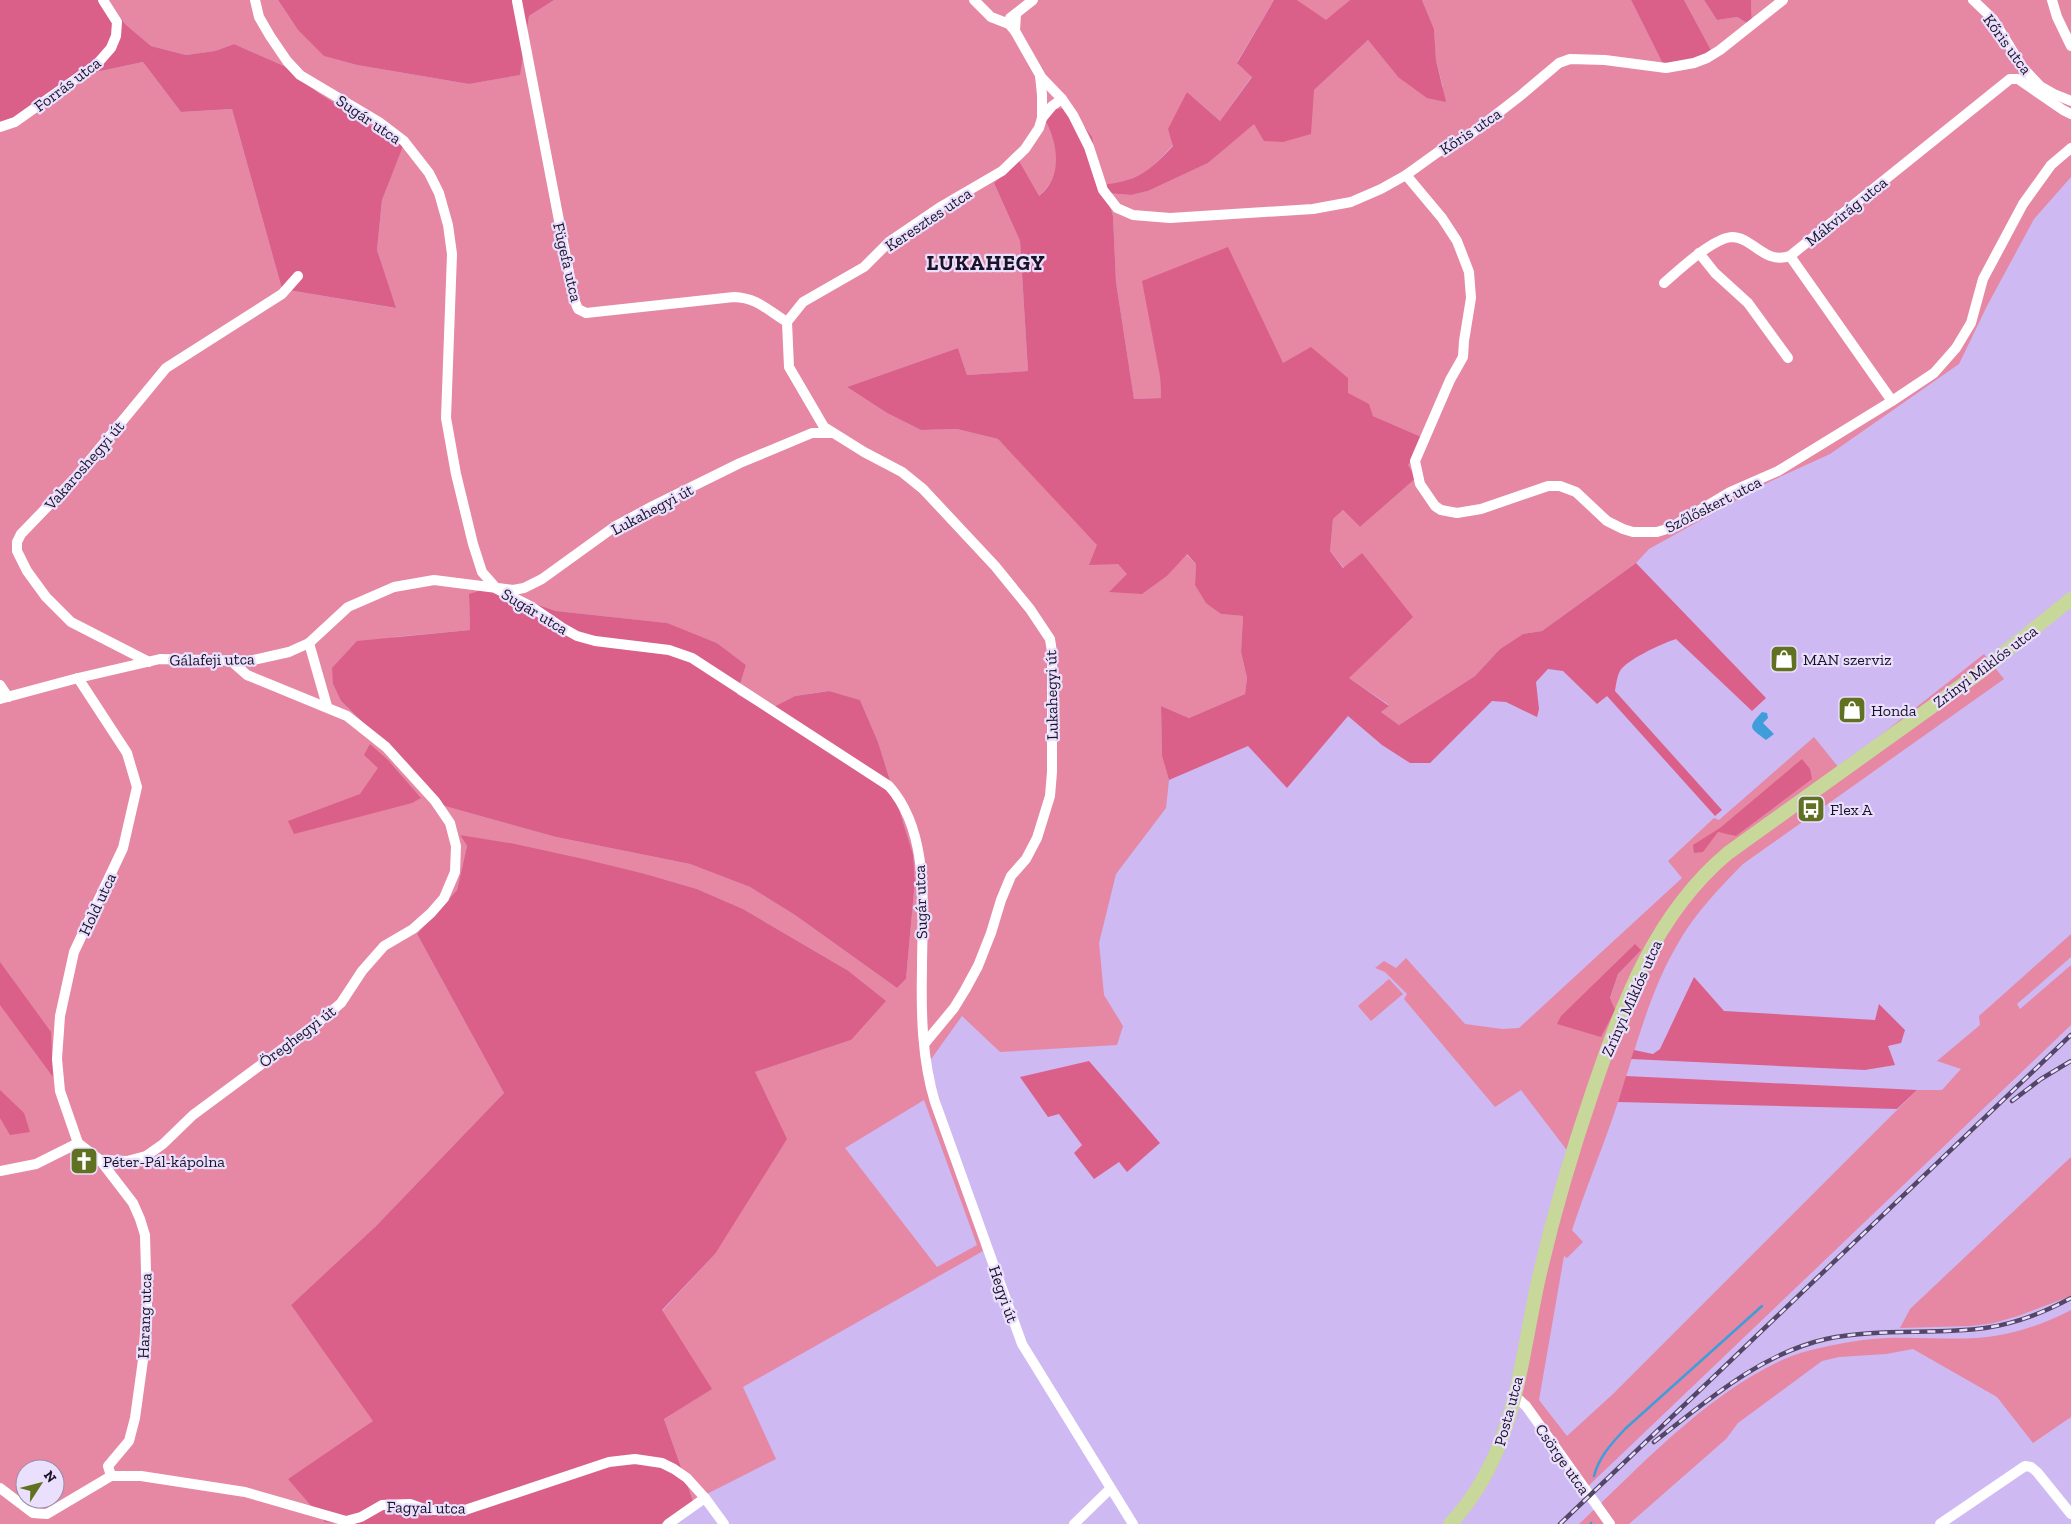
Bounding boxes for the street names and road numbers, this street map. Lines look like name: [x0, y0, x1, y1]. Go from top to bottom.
street label: Kőris utca: [1979, 10, 2036, 78]
street label: Forrás utca: [30, 53, 105, 116]
street label: Sugár utca: [333, 91, 405, 148]
street label: Kőris utca: [1436, 104, 1505, 159]
street label: Mákvirág utca: [1802, 173, 1891, 250]
street label: Keresztes utca: [881, 183, 975, 255]
street label: Fügefa utca: [549, 221, 586, 304]
street label: Vakaroshegyi út: [40, 417, 128, 514]
street label: Szőlőskert utca: [1662, 472, 1765, 537]
street label: Lukahegyi út: [608, 480, 697, 539]
street label: Sugár utca: [498, 584, 572, 639]
street label: Zrínyi Miklós utca: [1929, 621, 2041, 712]
street label: Gálafeji utca: [169, 649, 255, 670]
street label: Lukahegyi út: [1041, 650, 1062, 740]
street label: Sugár utca: [910, 864, 931, 939]
street label: Hold utca: [75, 870, 120, 938]
street label: Zrínyi Miklós utca: [1597, 937, 1666, 1059]
street label: Öreghegyi út: [255, 1001, 339, 1071]
street label: Hegyi út: [985, 1263, 1022, 1325]
street label: Harang utca: [134, 1273, 155, 1359]
street label: Posta utca: [1490, 1374, 1527, 1448]
street label: Csörge utca: [1531, 1420, 1594, 1499]
street label: Fagyal utca: [386, 1497, 466, 1518]

